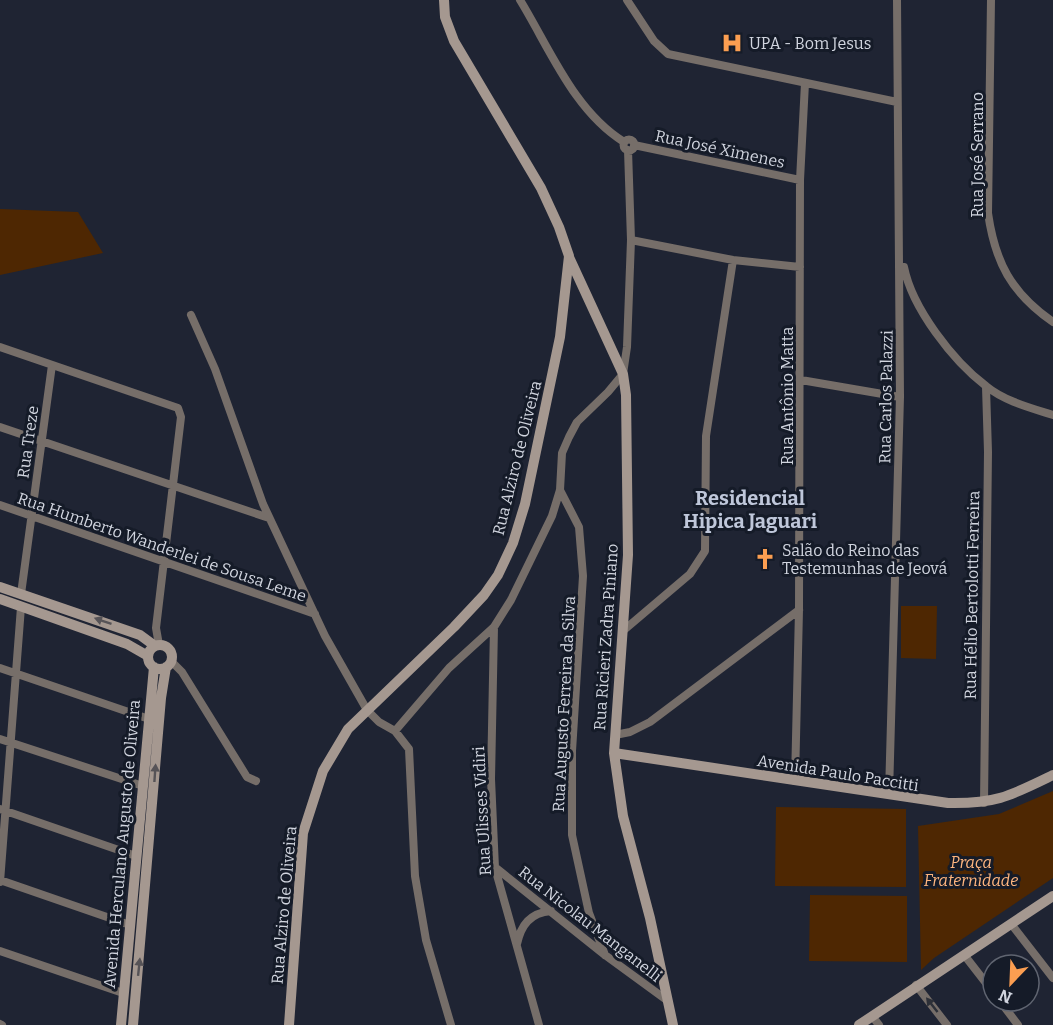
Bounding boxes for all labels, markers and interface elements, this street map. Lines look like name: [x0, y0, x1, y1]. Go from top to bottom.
hospital icon: UPA - Bom Jesus: [720, 31, 744, 55]
place label: UPA - Bom Jesus: [749, 34, 871, 53]
street label: Rua José Serrano: [968, 92, 987, 218]
street label: Rua José Ximenes: [653, 126, 787, 172]
street label: Rua Antônio Matta: [778, 327, 797, 465]
street label: Rua Carlos Palazzi: [875, 330, 897, 464]
street label: Rua Alziro de Oliveira: [489, 378, 545, 537]
street label: Rua Treze: [14, 405, 42, 479]
district label: Residencial Hipica Jaguari: [683, 486, 818, 533]
street label: Rua Humberto Wanderlei de Sousa Leme: [15, 488, 309, 606]
street label: Rua Hélio Bertolotti Ferreira: [961, 490, 983, 699]
place label: Salão do Reino das Testemunhas de Jeová: [782, 541, 947, 578]
street label: Rua Ricieri Zadra Piniano: [590, 543, 622, 731]
church icon: Salão do Reino das Testemunhas de Jeová: [753, 547, 777, 571]
street label: Rua Augusto Ferreira da Silva: [549, 595, 579, 812]
one-way arrow: [94, 616, 112, 626]
street label: Avenida Herculano Augusto de Oliveira: [100, 699, 144, 989]
street label: Rua Ulisses Vidiri: [469, 746, 495, 876]
street label: Avenida Paulo Paccitti: [756, 751, 920, 795]
one-way arrow: [151, 763, 160, 782]
street label: Rua Alziro de Oliveira: [268, 825, 300, 985]
park label: Praça Fraternidade: [924, 853, 1018, 890]
street label: Rua Nicolau Manganelli: [515, 862, 665, 986]
north arrow: [981, 953, 1041, 1013]
one-way arrow: [134, 957, 144, 976]
text: N: [996, 985, 1015, 1008]
one-way arrow: [925, 997, 938, 1013]

